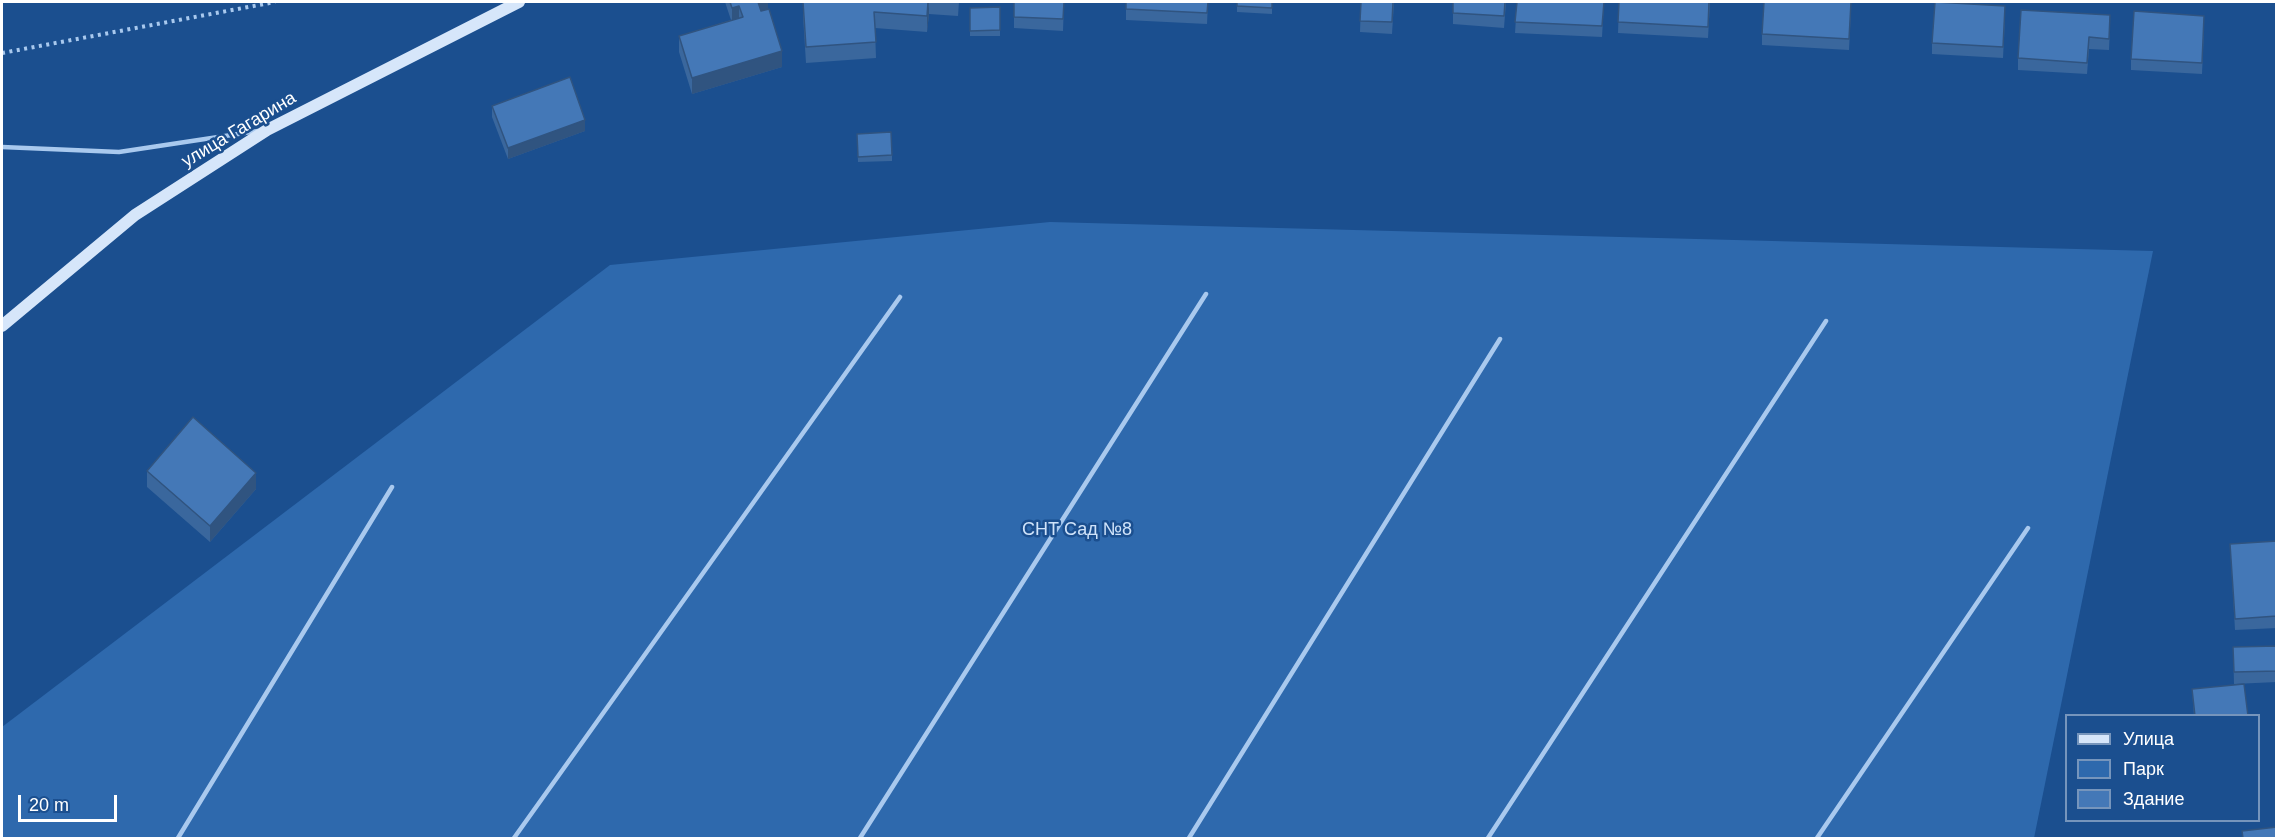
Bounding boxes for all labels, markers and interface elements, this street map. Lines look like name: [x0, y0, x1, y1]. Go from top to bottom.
street label: улица Гагарина: [178, 87, 300, 173]
park label: СНТ Сад №8: [1022, 519, 1132, 541]
legend: [2065, 714, 2260, 822]
text: Улица: [2123, 729, 2174, 749]
text: Парк: [2123, 759, 2164, 779]
scale bar: [21, 783, 120, 821]
text: Здание: [2123, 789, 2184, 809]
text: 20 m: [29, 795, 69, 815]

